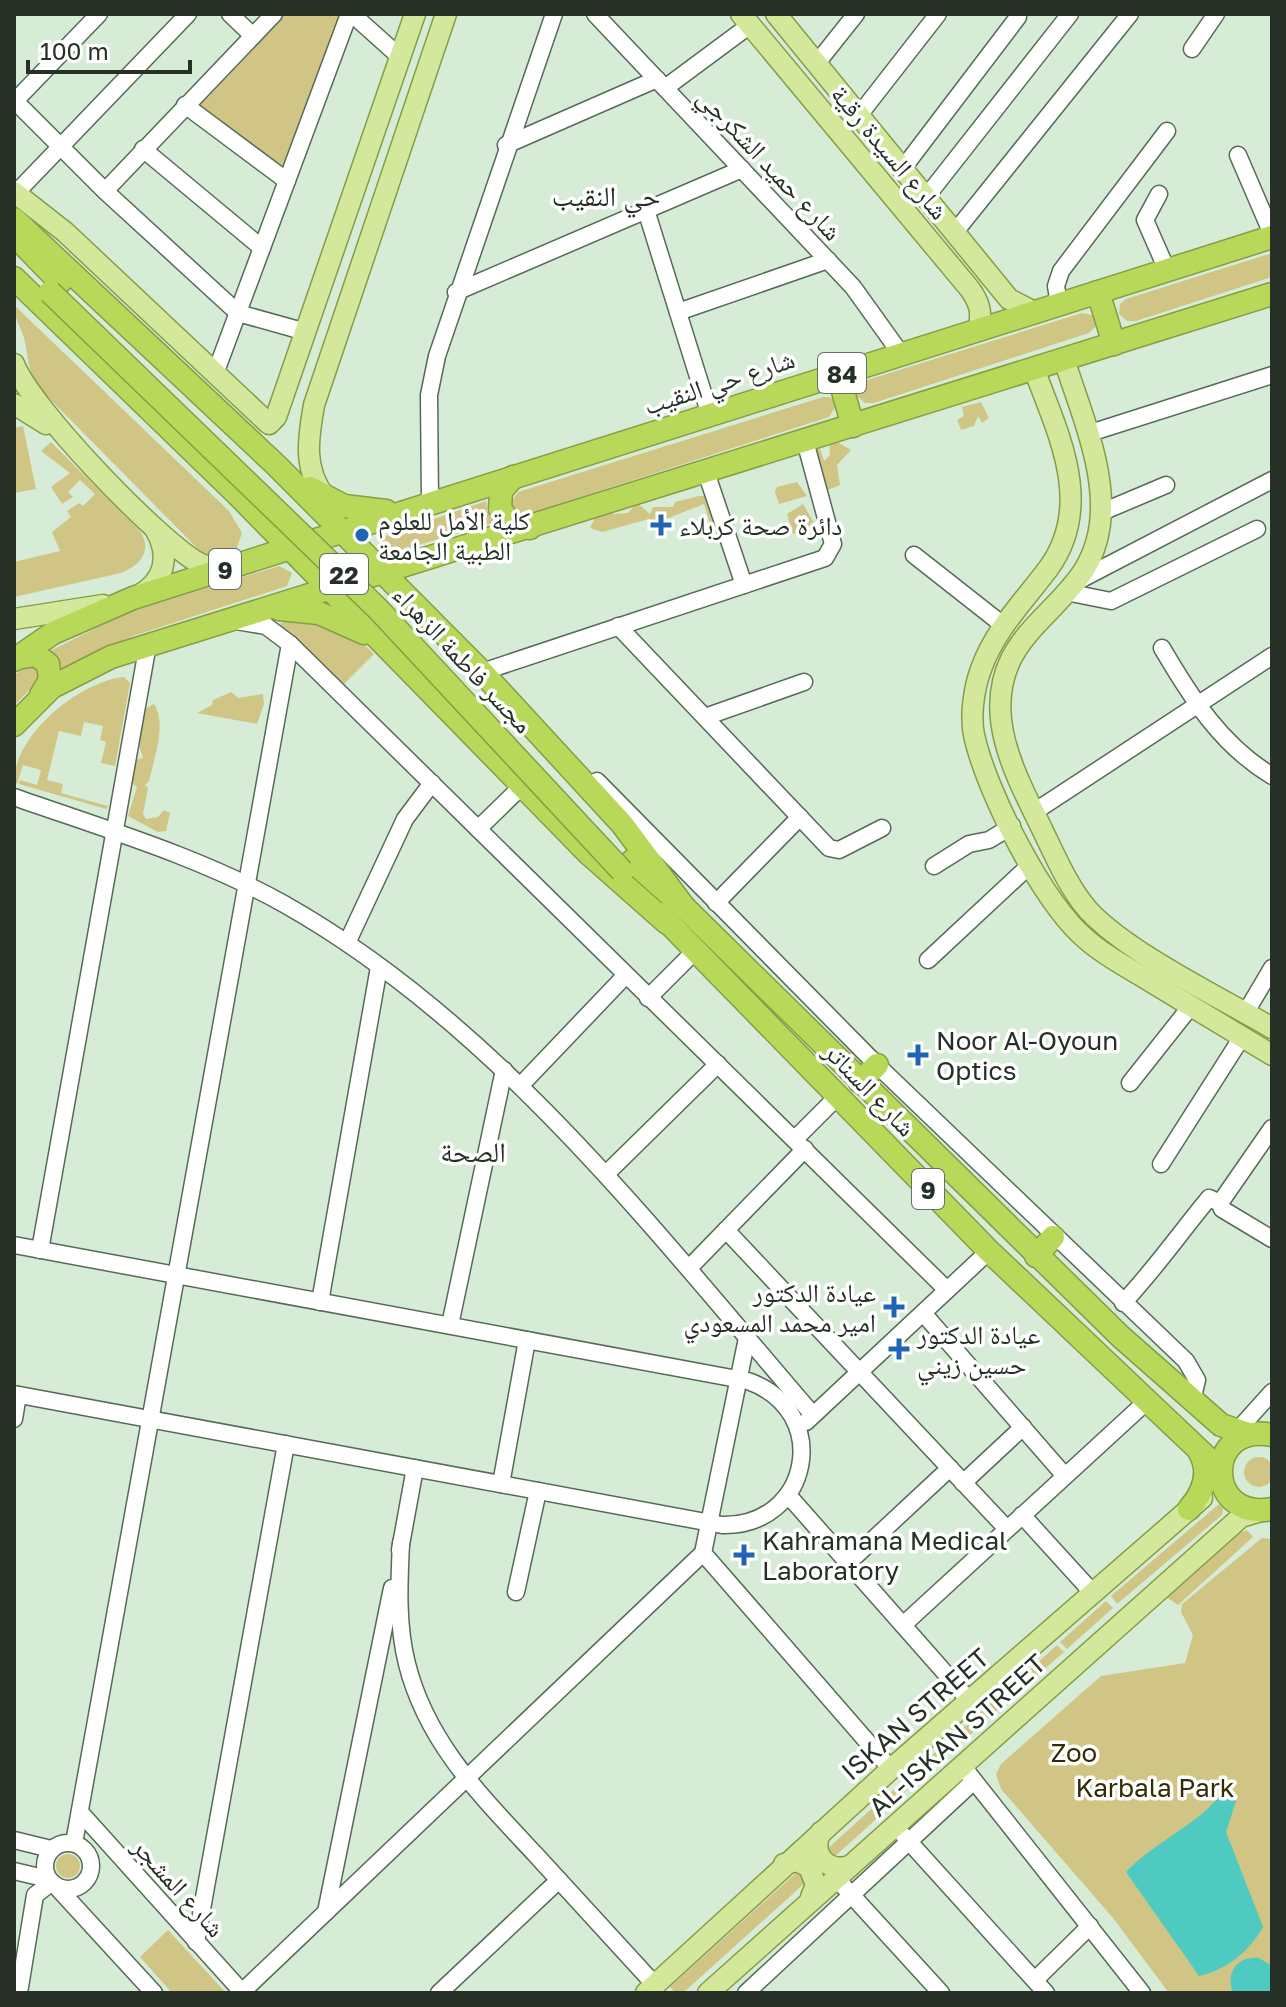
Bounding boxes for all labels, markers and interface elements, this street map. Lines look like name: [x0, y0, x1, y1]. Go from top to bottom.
scale bar: [28, 24, 190, 74]
text: 100 m: [40, 36, 109, 65]
street label: شارع السيدة رقية: [824, 79, 955, 226]
street label: شارع حميد الشكرجي: [687, 81, 849, 250]
district label: حي النقيب: [552, 179, 660, 219]
street label: شارع حي النقيب: [640, 343, 800, 426]
road number: 84: [818, 353, 866, 393]
place label: كلية الأمل للعلوم الطبية الجامعة: [378, 505, 530, 566]
place label: دائرة صحة كربلاء: [679, 510, 842, 541]
marker: دائرة صحة كربلاء: [650, 514, 672, 536]
marker: كلية الأمل للعلوم الطبية الجامعة: [353, 526, 371, 544]
road number: 9: [209, 549, 241, 589]
road number: 22: [320, 554, 368, 594]
street label: مجسر فاطمة الزهراء: [387, 579, 539, 739]
place label: Noor Al-Oyoun Optics: [936, 1025, 1118, 1086]
street label: شارع السناتر: [816, 1035, 922, 1143]
marker: Noor Al-Oyoun Optics: [907, 1044, 929, 1066]
district label: الصحة: [440, 1135, 506, 1168]
road number: 9: [912, 1169, 944, 1209]
place label: عيادة الدكتور امير محمد المسعودي: [683, 1277, 876, 1343]
marker: عيادة الدكتور امير محمد المسعودي: [883, 1296, 905, 1318]
place label: عيادة الدكتور حسين زيني: [916, 1319, 1040, 1385]
marker: عيادة الدكتور حسين زيني: [888, 1338, 910, 1360]
place label: Kahramana Medical Laboratory: [762, 1525, 1007, 1586]
marker: Kahramana Medical Laboratory: [733, 1544, 755, 1566]
street label: ISKAN STREET: [835, 1642, 995, 1786]
street label: AL-ISKAN STREET: [862, 1647, 1052, 1823]
park label: Zoo: [1051, 1737, 1097, 1768]
park label: Karbala Park: [1076, 1772, 1235, 1803]
street label: شارع المشجر: [125, 1830, 232, 1944]

